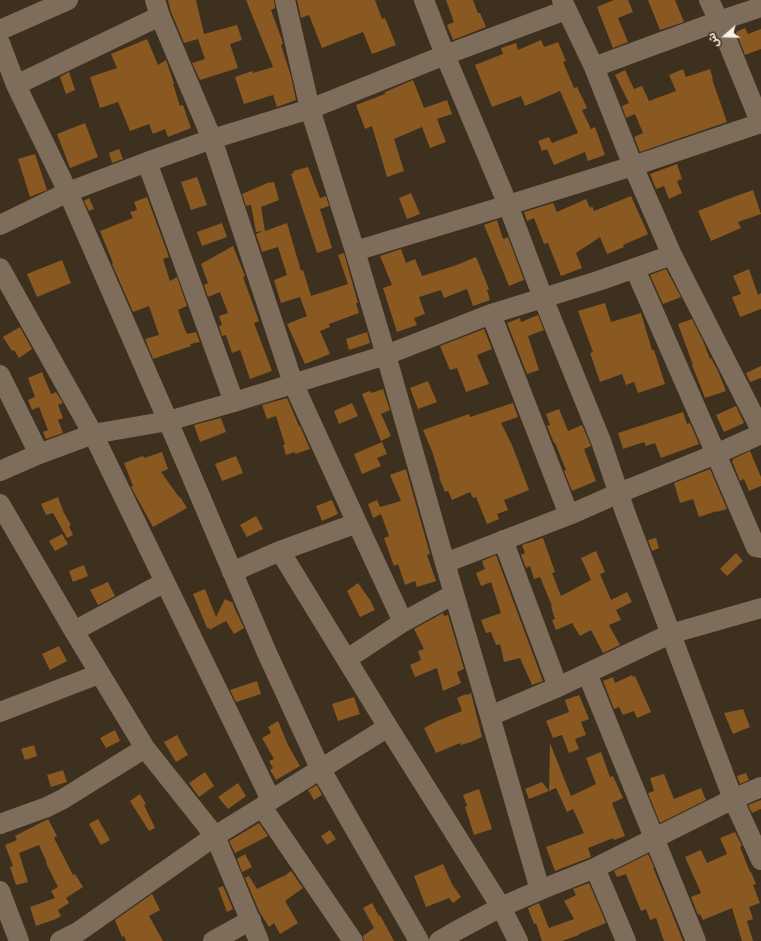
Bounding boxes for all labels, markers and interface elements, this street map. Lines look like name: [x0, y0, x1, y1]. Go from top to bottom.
north arrow: [705, 16, 745, 56]
text: ش: [705, 31, 722, 50]

